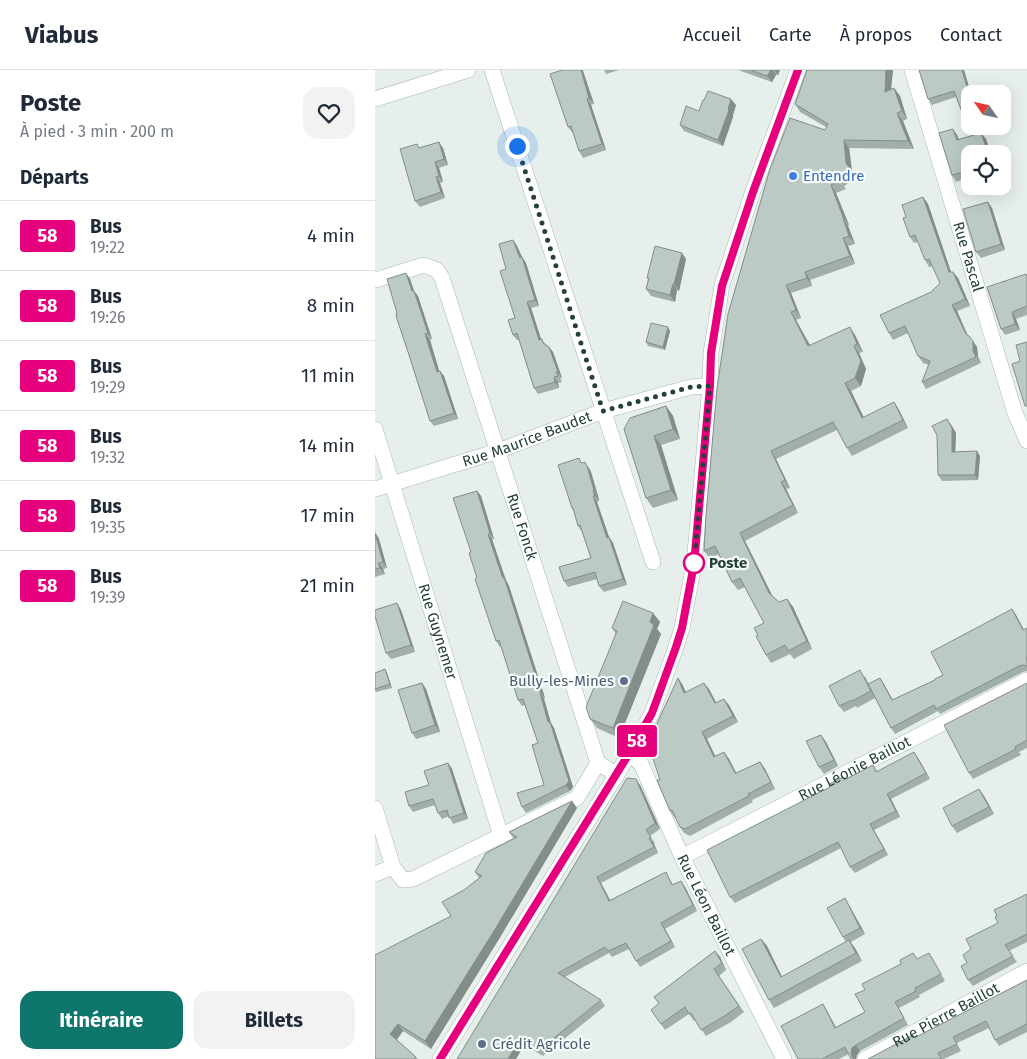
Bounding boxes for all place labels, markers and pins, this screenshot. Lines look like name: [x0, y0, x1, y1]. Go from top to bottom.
place label: Entendre: [803, 167, 864, 185]
marker: Entendre: [787, 170, 799, 182]
marker: Poste: [683, 552, 705, 574]
place label: Poste: [709, 554, 747, 572]
place label: Bully-les-Mines: [509, 672, 614, 690]
marker: Bully-les-Mines: [618, 675, 630, 687]
place label: Crédit Agricole: [492, 1035, 591, 1053]
marker: Crédit Agricole: [476, 1038, 488, 1050]

